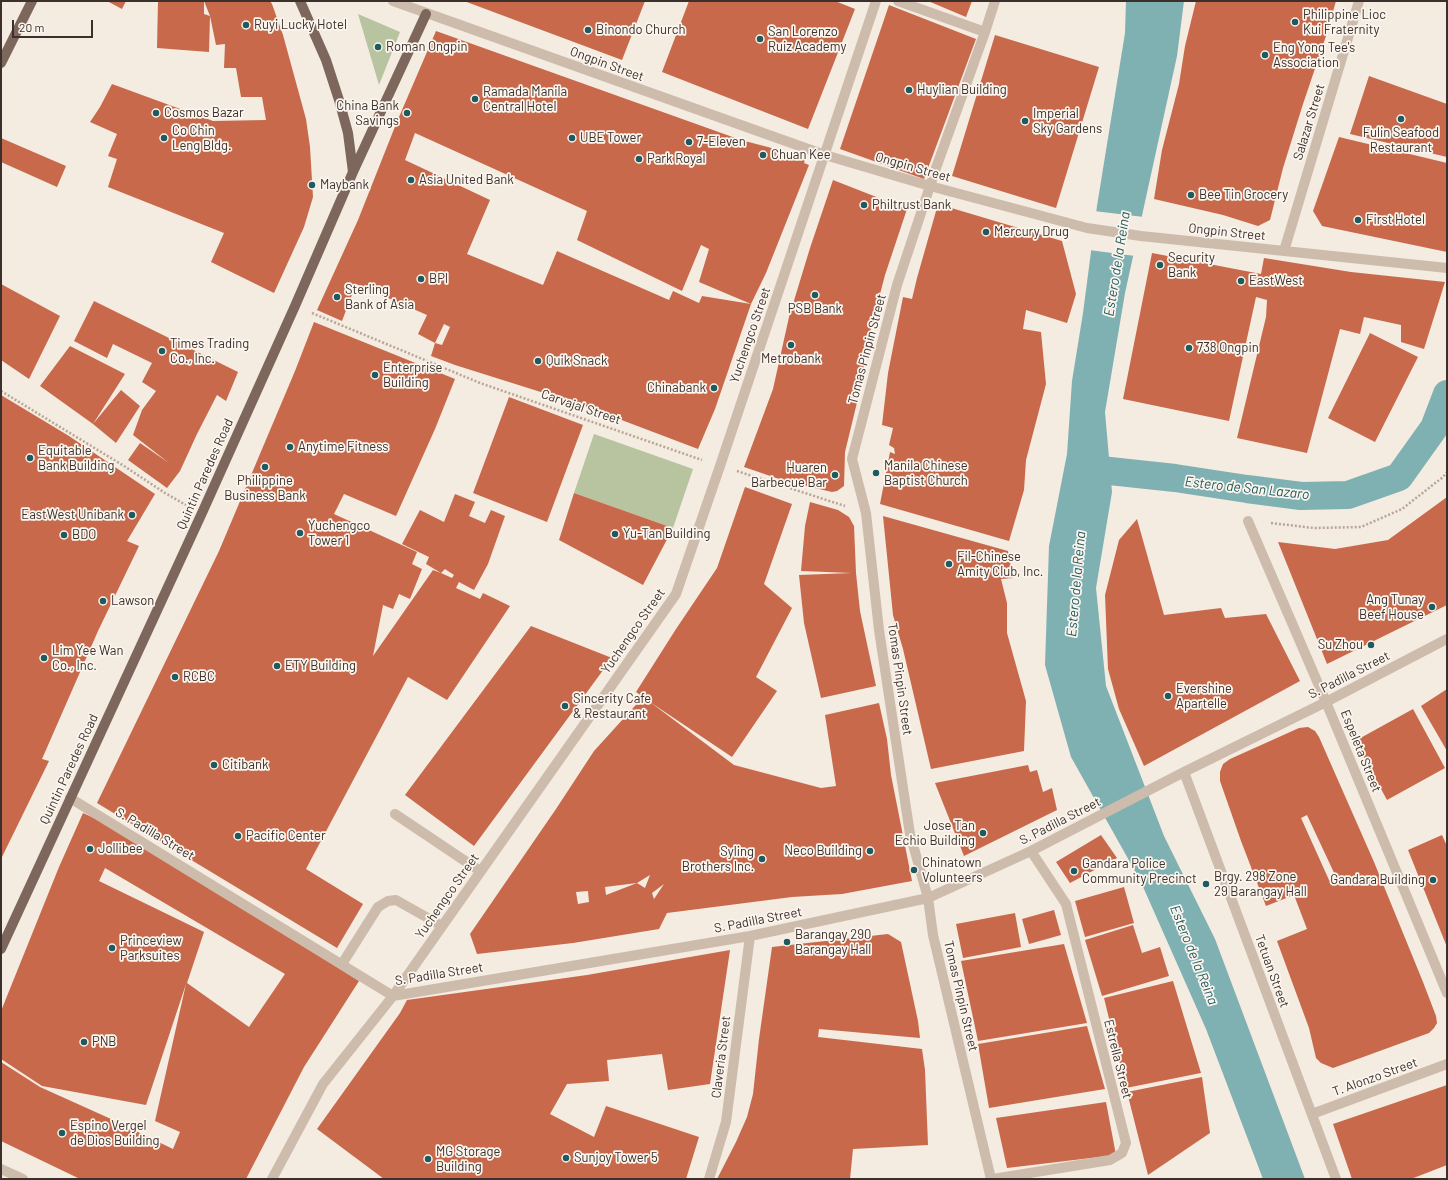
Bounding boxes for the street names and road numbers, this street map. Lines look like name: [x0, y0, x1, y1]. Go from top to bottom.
street label: Ongpin Street: [568, 43, 646, 85]
street label: Salazar Street: [1290, 82, 1328, 162]
street label: Ongpin Street: [874, 149, 952, 185]
street label: Ongpin Street: [1188, 220, 1266, 244]
street label: Yuchengco Street: [726, 285, 774, 385]
street label: Tomas Pinpin Street: [845, 292, 889, 406]
street label: Carvajal Street: [539, 386, 623, 428]
street label: Quintin Paredes Road: [174, 416, 236, 532]
street label: Yuchengco Street: [598, 585, 668, 677]
street label: Tomas Pinpin Street: [884, 622, 916, 736]
street label: S. Padilla Street: [1306, 648, 1392, 702]
street label: Espeleta Street: [1337, 708, 1385, 794]
street label: Quintin Paredes Road: [37, 711, 101, 827]
street label: S. Padilla Street: [1017, 794, 1103, 848]
street label: S. Padilla Street: [113, 804, 197, 864]
street label: Yuchengco Street: [412, 850, 482, 942]
street label: S. Padilla Street: [713, 904, 803, 936]
street label: Tetuan Street: [1252, 932, 1292, 1010]
street label: Tomas Pinpin Street: [941, 939, 981, 1053]
street label: S. Padilla Street: [394, 959, 484, 989]
street label: Claveria Street: [708, 1015, 734, 1099]
street label: Estrella Street: [1101, 1018, 1135, 1100]
street label: T. Alonzo Street: [1330, 1054, 1420, 1100]

